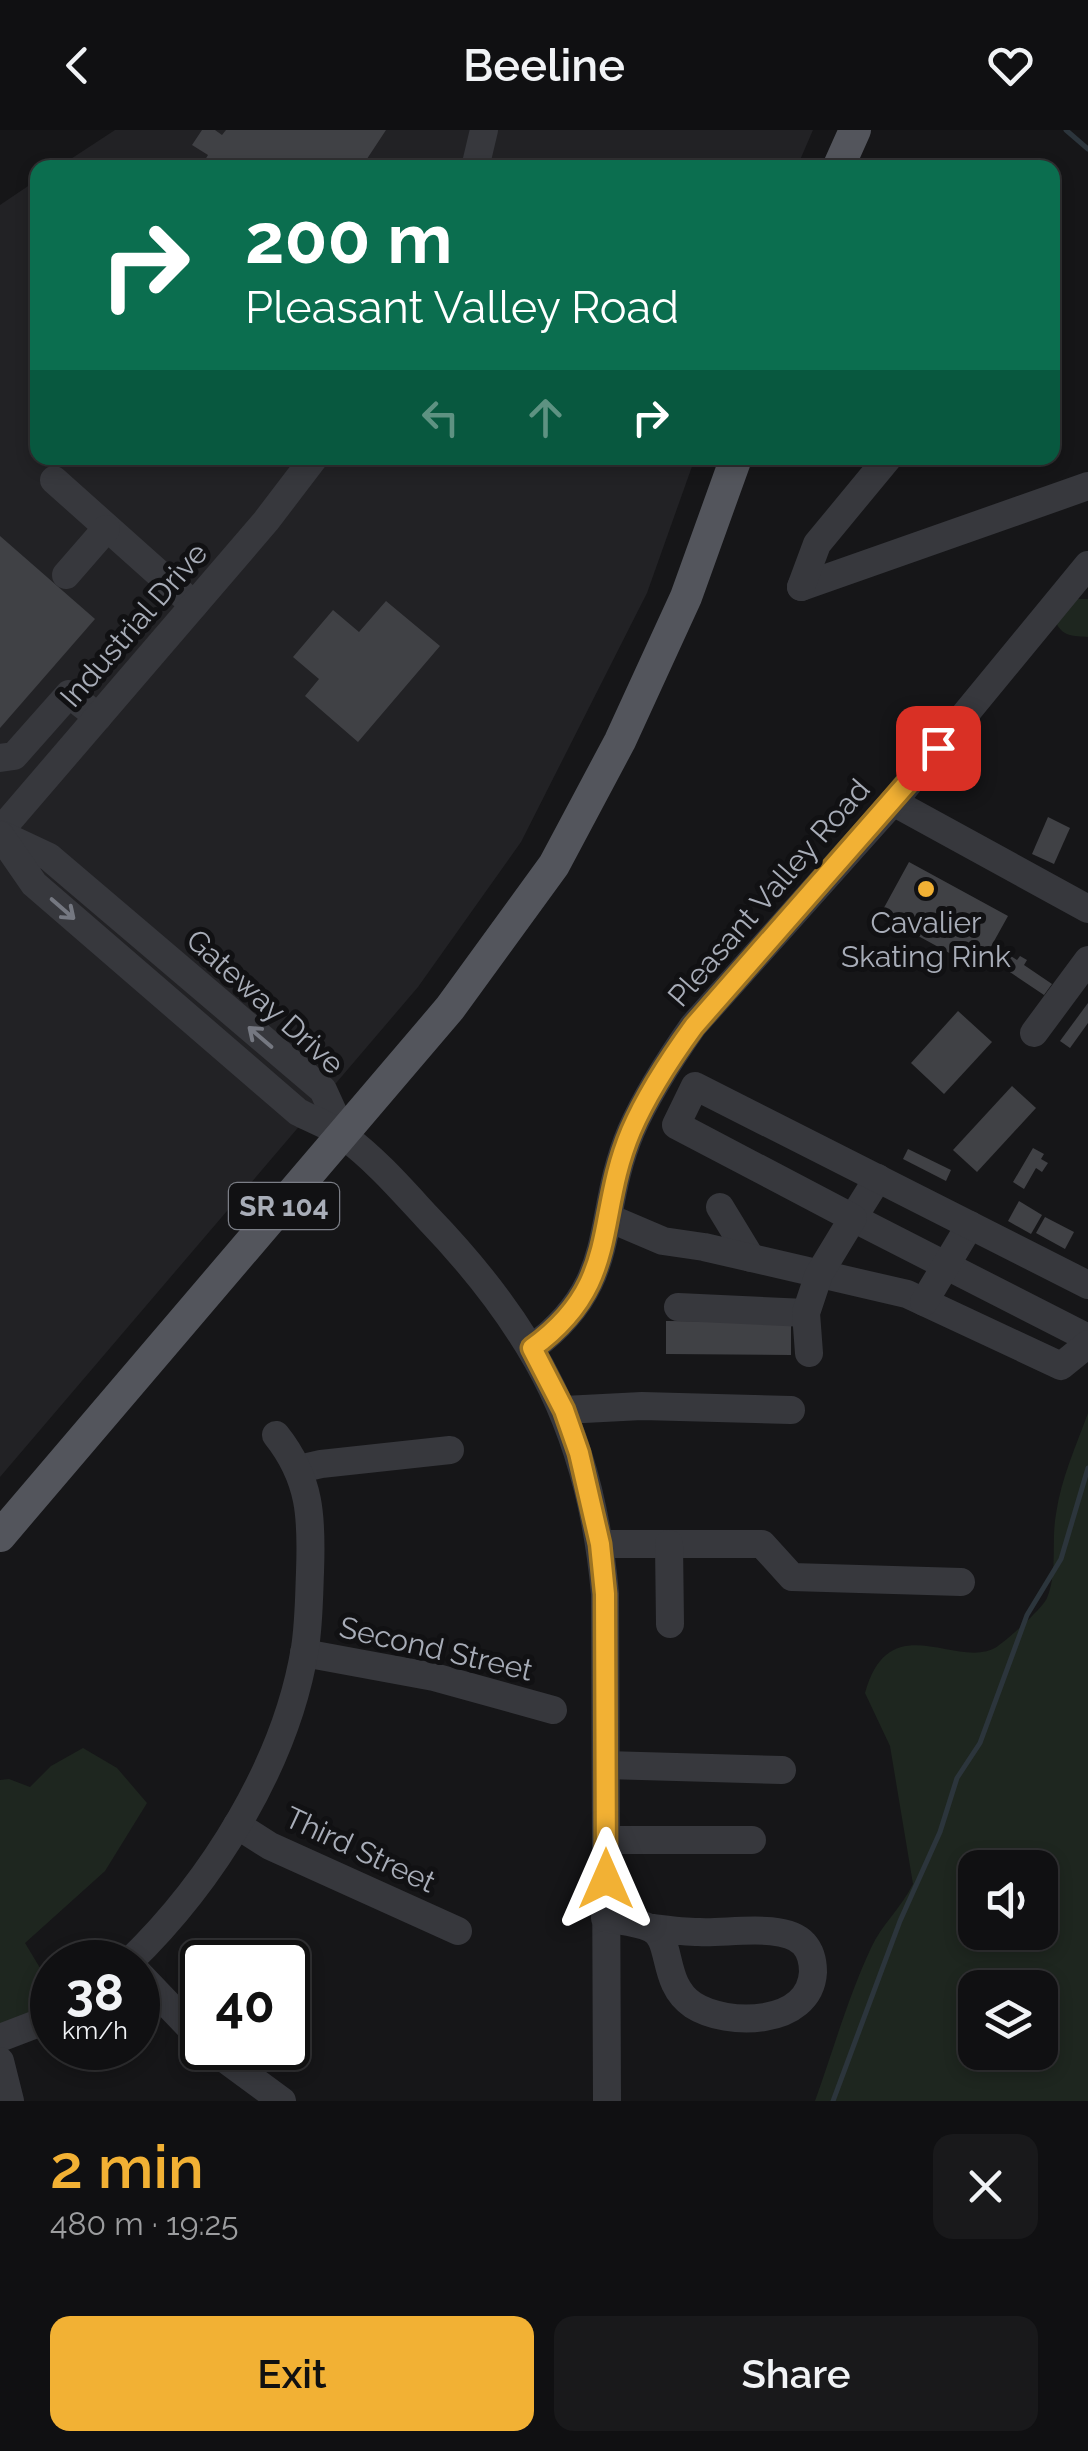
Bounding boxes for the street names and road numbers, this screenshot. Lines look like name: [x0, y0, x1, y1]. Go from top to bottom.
street label: Industrial Drive: [53, 536, 214, 714]
street label: Pleasant Valley Road: [661, 772, 877, 1013]
street label: Gateway Drive: [180, 922, 351, 1081]
road number: SR 104: [229, 1183, 339, 1229]
street label: Second Street: [336, 1609, 536, 1688]
street label: Third Street: [279, 1799, 441, 1900]

